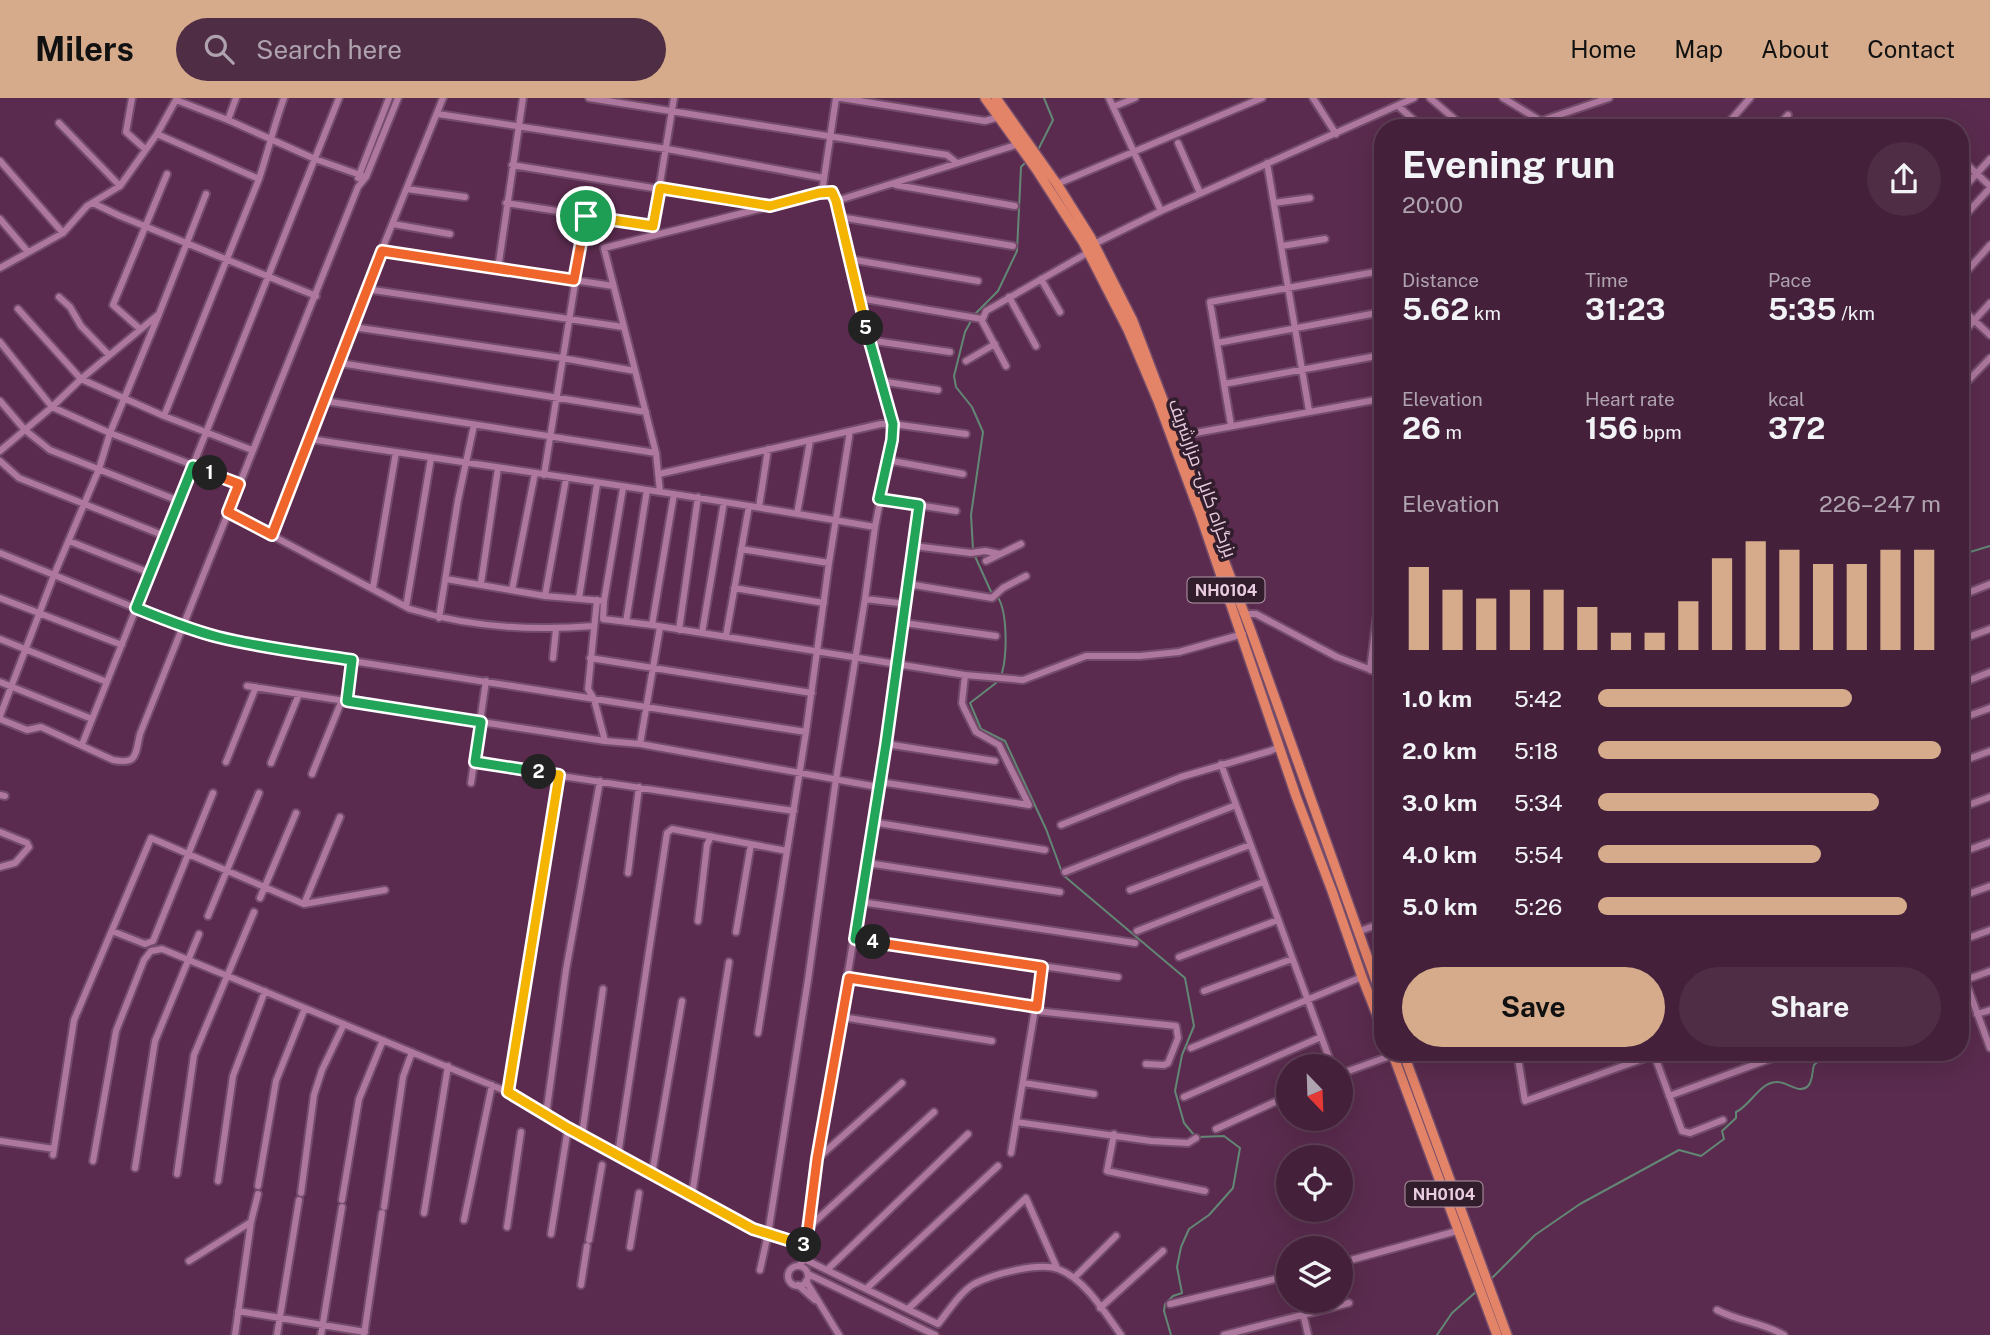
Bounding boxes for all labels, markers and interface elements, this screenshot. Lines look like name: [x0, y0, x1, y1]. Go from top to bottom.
search box: [176, 18, 666, 81]
text: Milers: [35, 30, 134, 68]
icon: search: [200, 30, 238, 68]
text: Search here: [256, 34, 402, 65]
text: Home: [1570, 35, 1636, 63]
text: Map: [1674, 35, 1723, 63]
text: About: [1761, 35, 1829, 63]
text: Contact: [1867, 35, 1955, 63]
text: Evening run: [1402, 142, 1615, 187]
button: share: [1867, 142, 1941, 216]
pin: [556, 186, 616, 246]
text: 20:00: [1402, 191, 1463, 218]
icon: arrive: [567, 197, 605, 235]
text: Distance: [1402, 269, 1479, 291]
text: Time: [1585, 269, 1628, 291]
text: Pace: [1768, 269, 1811, 291]
text: 5.62: [1402, 291, 1469, 327]
text: 31:23: [1585, 291, 1665, 327]
text: 5:35: [1768, 291, 1837, 327]
text: km: [1469, 302, 1501, 324]
text: /km: [1837, 302, 1875, 324]
pin: 5: [848, 310, 884, 345]
text: 5: [859, 316, 872, 338]
text: Elevation: [1402, 388, 1483, 410]
text: Heart rate: [1585, 388, 1675, 410]
text: kcal: [1768, 388, 1805, 410]
street label: بزرگراه کابل - مزارشریف: [1164, 396, 1241, 560]
text: 26: [1402, 410, 1441, 446]
text: 156: [1585, 410, 1638, 446]
text: 372: [1768, 410, 1825, 446]
text: m: [1441, 421, 1462, 443]
text: bpm: [1638, 421, 1682, 443]
pin: 1: [192, 456, 228, 490]
text: 1: [205, 461, 214, 483]
text: Elevation: [1402, 490, 1500, 517]
text: 226–247 m: [1819, 490, 1941, 517]
road number: NH0104: [1188, 578, 1264, 603]
text: 1.0 km: [1402, 685, 1472, 712]
text: 5:42: [1514, 685, 1562, 712]
text: 2.0 km: [1402, 737, 1477, 764]
text: 5:18: [1514, 737, 1558, 764]
pin: 2: [522, 754, 556, 790]
text: 2: [532, 760, 545, 782]
text: 3.0 km: [1402, 789, 1477, 816]
text: 5:34: [1514, 789, 1563, 816]
text: 4.0 km: [1402, 841, 1477, 868]
text: 5:54: [1514, 841, 1563, 868]
text: 5.0 km: [1402, 893, 1478, 920]
text: 5:26: [1514, 893, 1562, 920]
pin: 4: [856, 924, 890, 960]
text: 4: [866, 930, 879, 952]
button: Save: [1402, 967, 1665, 1047]
button: Share: [1679, 967, 1941, 1047]
north arrow: [1276, 1054, 1353, 1130]
map controls: [1276, 1054, 1353, 1313]
button: locate: [1276, 1145, 1353, 1222]
road number: NH0104: [1406, 1182, 1482, 1206]
pin: 3: [786, 1228, 822, 1262]
text: 3: [797, 1233, 810, 1255]
button: layers: [1276, 1236, 1353, 1313]

